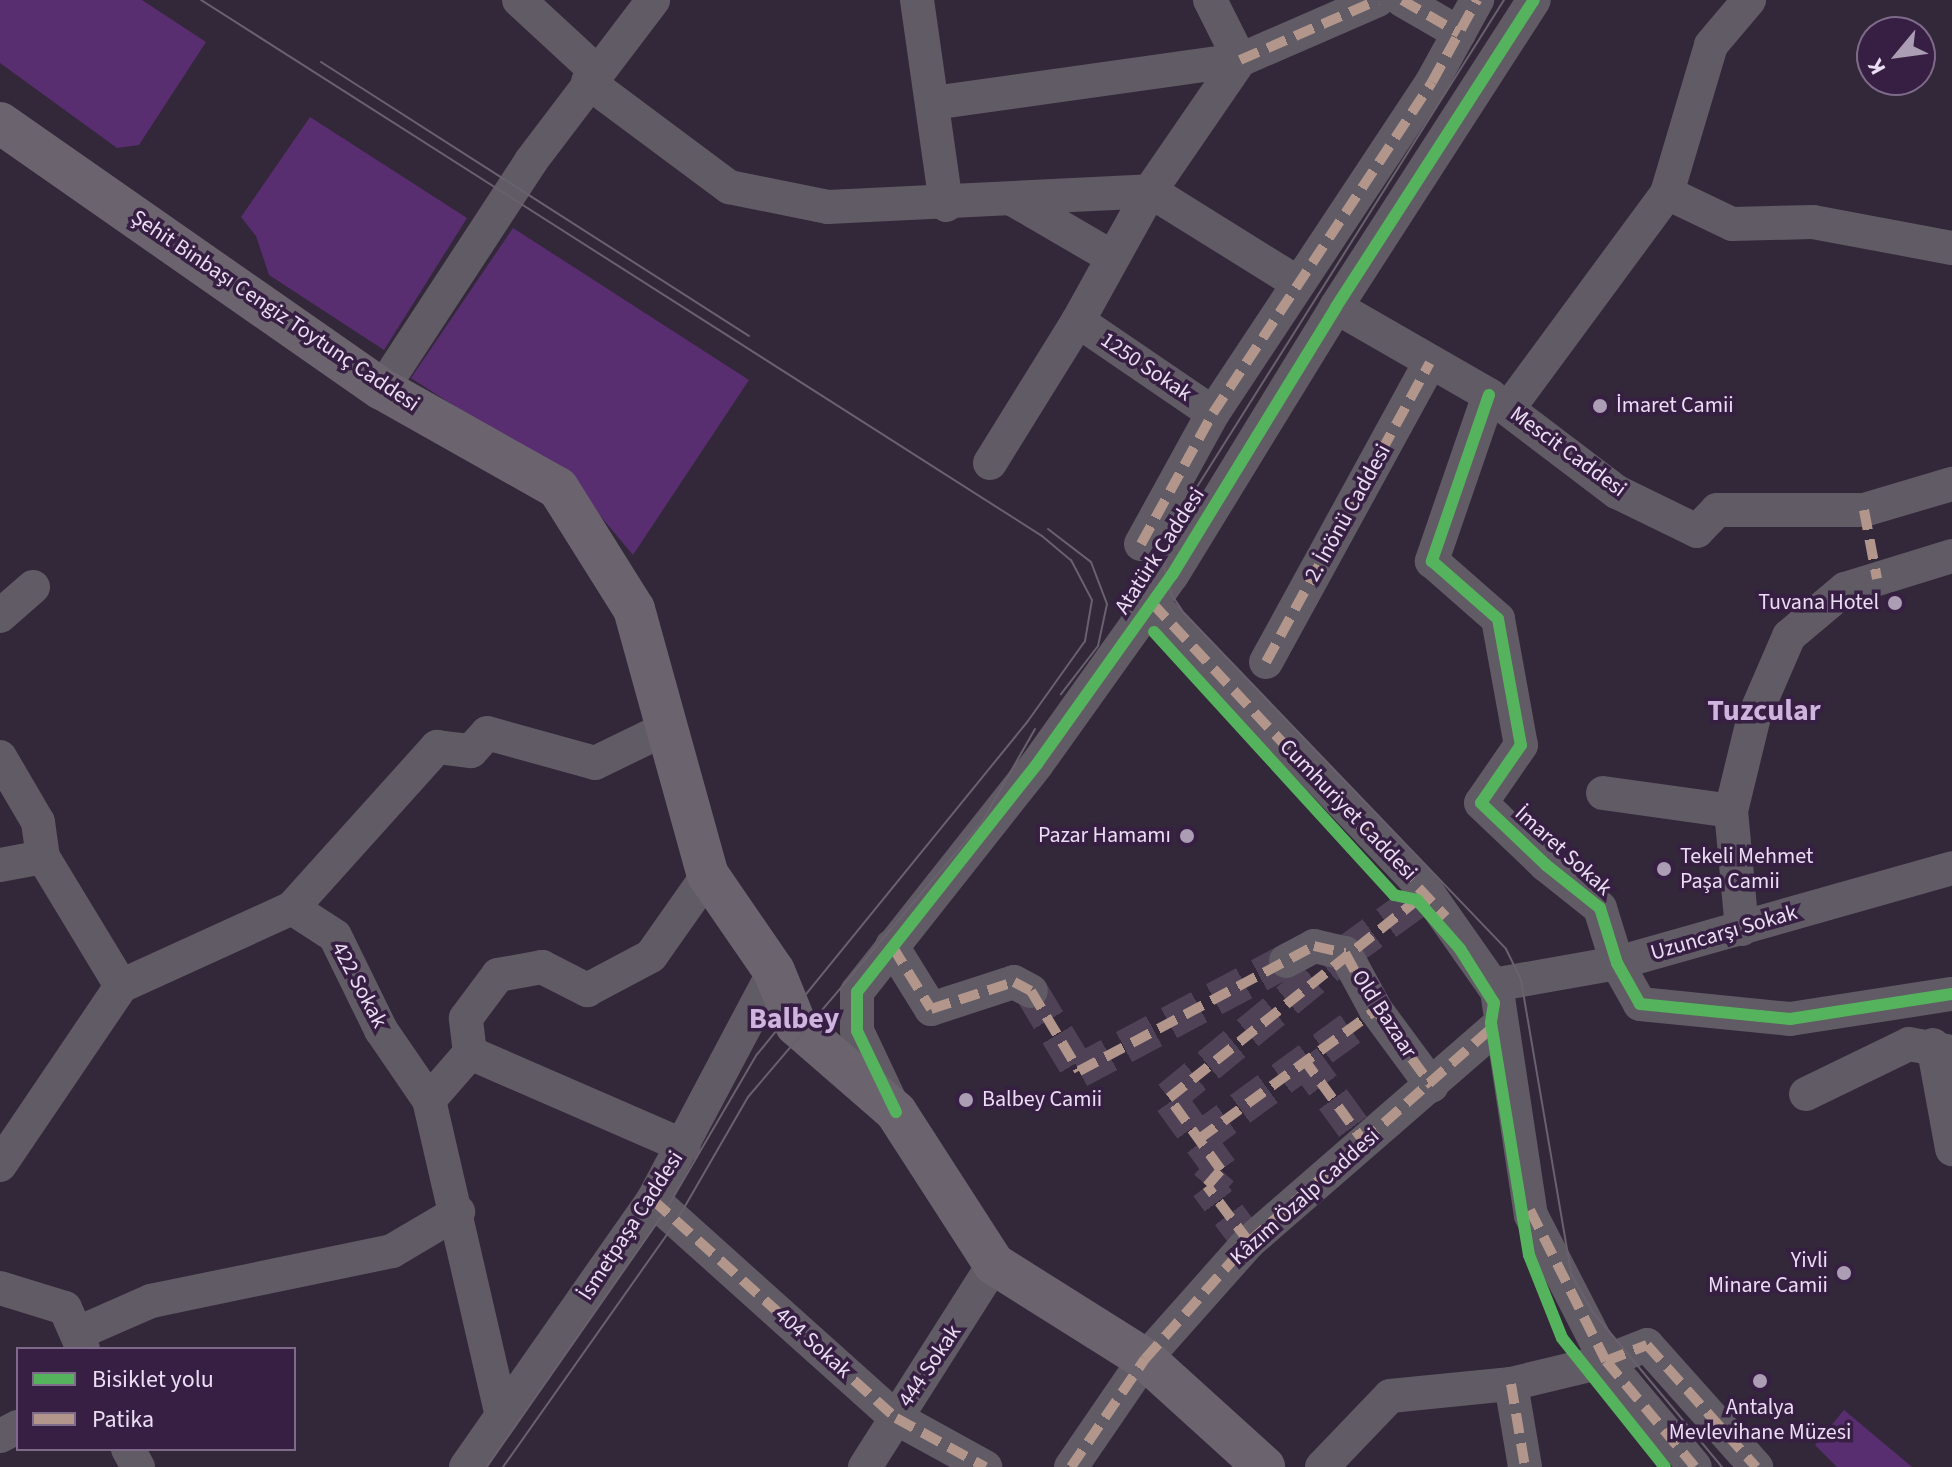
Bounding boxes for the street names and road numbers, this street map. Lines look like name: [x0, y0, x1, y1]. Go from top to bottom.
street label: Şehit Binbaşı Cengiz Toytunç Caddesi: [126, 204, 424, 418]
street label: 1250 Sokak: [1095, 327, 1197, 407]
street label: Mescit Caddesi: [1505, 401, 1631, 503]
street label: 2. İnönü Caddesi: [1299, 440, 1397, 586]
street label: Atatürk Caddesi: [1109, 483, 1211, 619]
street label: Cumhuriyet Caddesi: [1274, 734, 1422, 886]
street label: İmaret Sokak: [1509, 801, 1617, 901]
street label: Uzuncarşı Sokak: [1648, 899, 1800, 967]
street label: 422 Sokak: [325, 938, 393, 1032]
street label: Old Bazaar: [1346, 965, 1422, 1063]
street label: Kâzım Özalp Caddesi: [1225, 1123, 1385, 1271]
street label: İsmetpaşa Caddesi: [573, 1146, 689, 1306]
street label: 404 Sokak: [769, 1302, 857, 1384]
street label: 444 Sokak: [893, 1320, 967, 1412]

